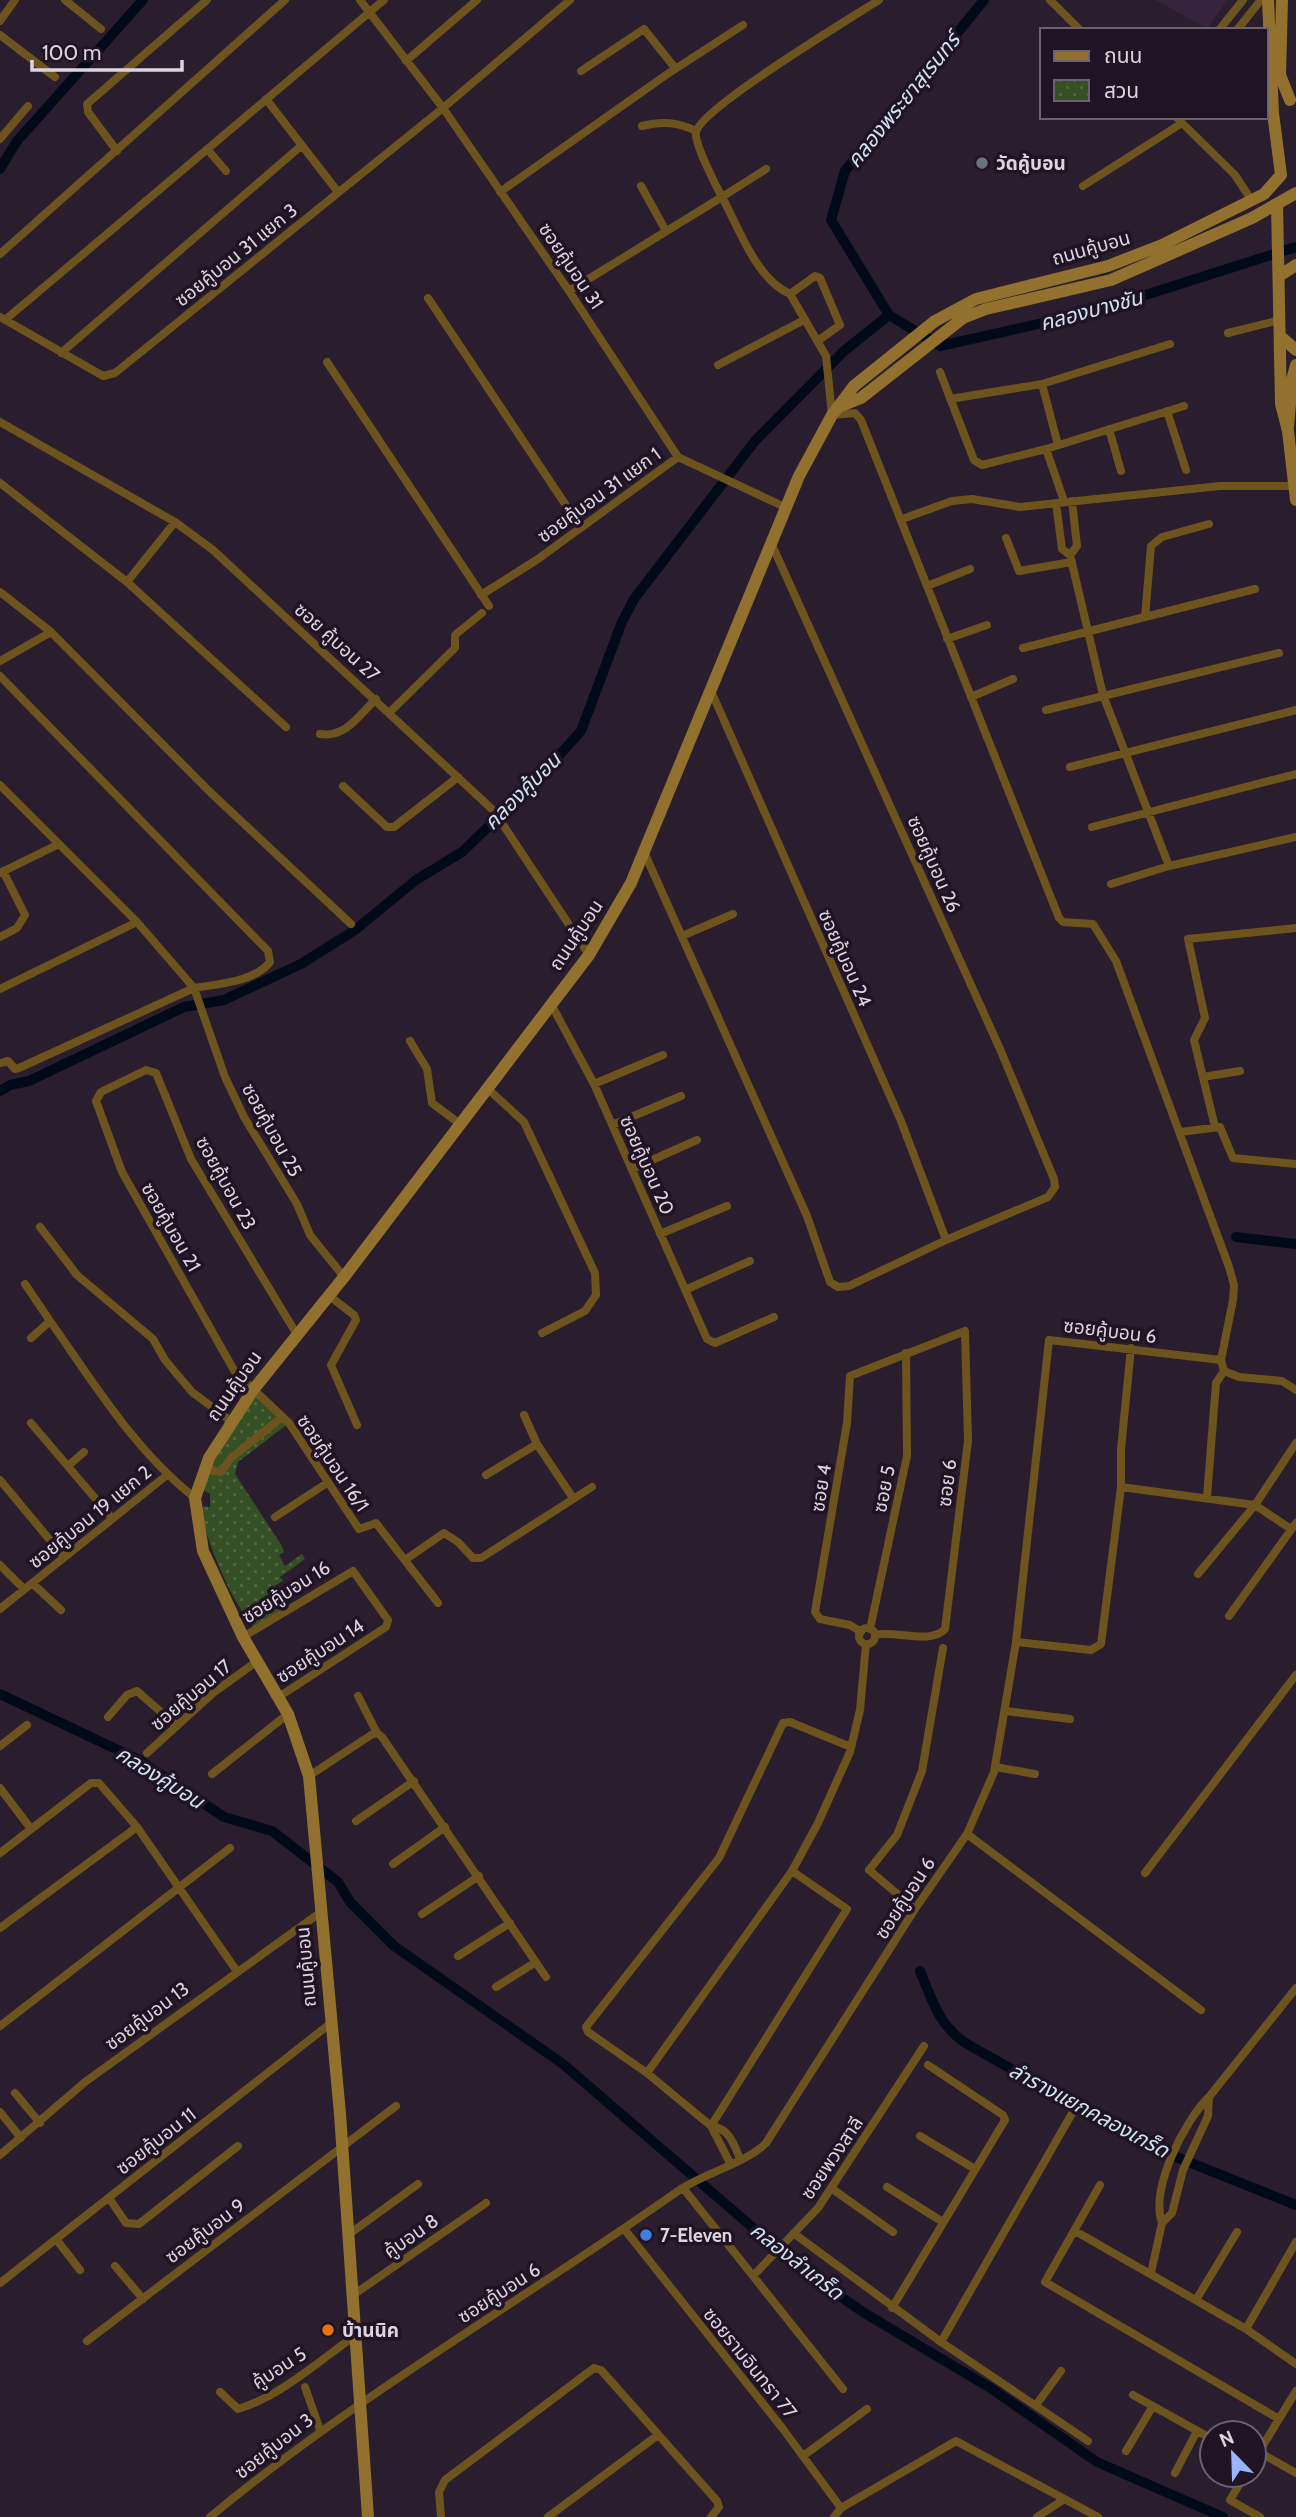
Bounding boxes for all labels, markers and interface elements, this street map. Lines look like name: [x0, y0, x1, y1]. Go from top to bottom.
water label: คลองพระยาสุเรนทร์: [841, 24, 969, 173]
scale bar: [32, 28, 182, 72]
legend: [1040, 28, 1268, 119]
text: 100 m: [42, 40, 101, 65]
text: ถนน: [1104, 43, 1142, 68]
text: สวน: [1104, 78, 1139, 103]
place label: วัดคู้บอน: [996, 152, 1066, 175]
marker: วัดคู้บอน: [974, 155, 990, 171]
street label: ซอยคู้บอน 31 แยก 3: [170, 199, 303, 312]
street label: ซอยคู้บอน 31: [533, 218, 608, 314]
street label: ถนนคู้บอน: [1049, 226, 1133, 271]
water label: คลองบางชัน: [1037, 284, 1146, 336]
street label: ซอยคู้บอน 31 แยก 1: [533, 443, 666, 548]
street label: ซอย คู้บอน 27: [289, 598, 385, 687]
water label: คลองคู้บอน: [478, 746, 567, 835]
street label: ซอยคู้บอน 26: [902, 812, 966, 916]
street label: ถนนคู้บอน: [544, 895, 609, 975]
street label: ซอยคู้บอน 24: [812, 906, 877, 1010]
street label: ซอยคู้บอน 25: [236, 1079, 307, 1181]
street label: ซอยคู้บอน 20: [614, 1112, 679, 1218]
street label: ซอยคู้บอน 23: [190, 1132, 261, 1234]
street label: ซอยคู้บอน 21: [135, 1178, 206, 1276]
street label: ซอยคู้บอน 6: [1062, 1314, 1158, 1349]
street label: ถนนคู้บอน: [202, 1346, 267, 1426]
street label: ซอยคู้บอน 16/1: [291, 1410, 374, 1516]
street label: ซอย 6: [933, 1458, 961, 1508]
street label: ซอยคู้บอน 19 แยก 2: [24, 1461, 157, 1574]
street label: ซอย 4: [806, 1462, 836, 1514]
street label: ซอย 5: [868, 1464, 900, 1514]
street label: ซอยคู้บอน 16: [238, 1556, 335, 1629]
street label: ซอยคู้บอน 14: [272, 1614, 369, 1689]
street label: ซอยคู้บอน 17: [146, 1654, 237, 1736]
water label: คลองคู้บอน: [111, 1740, 209, 1815]
street label: ซอยคู้บอน 6: [870, 1853, 941, 1944]
street label: ถนนคู้บอน: [291, 1926, 322, 2008]
street label: ซอยคู้บอน 13: [100, 1977, 194, 2056]
water label: ลำรางแยกคลองเกร็ด: [1005, 2057, 1174, 2163]
street label: ซอยคู้บอน 11: [111, 2103, 201, 2180]
street label: ซอยพวงสาลี: [796, 2112, 868, 2204]
street label: ซอยคู้บอน 9: [161, 2194, 250, 2269]
street label: คู้บอน 8: [379, 2209, 443, 2264]
water label: คลองลำเกร็ด: [746, 2217, 849, 2306]
place label: 7-Eleven: [660, 2224, 732, 2247]
marker: 7-Eleven: [638, 2227, 654, 2243]
street label: ซอยคู้บอน 6: [454, 2258, 545, 2329]
street label: ซอยรามอินทรา 77: [698, 2303, 802, 2423]
place label: บ้านนิค: [342, 2319, 399, 2342]
marker: บ้านนิค: [320, 2322, 336, 2338]
street label: คู้บอน 5: [247, 2342, 311, 2395]
street label: ซอยคู้บอน 3: [230, 2408, 318, 2484]
north arrow: [1198, 2419, 1268, 2489]
text: N: [1216, 2426, 1237, 2452]

